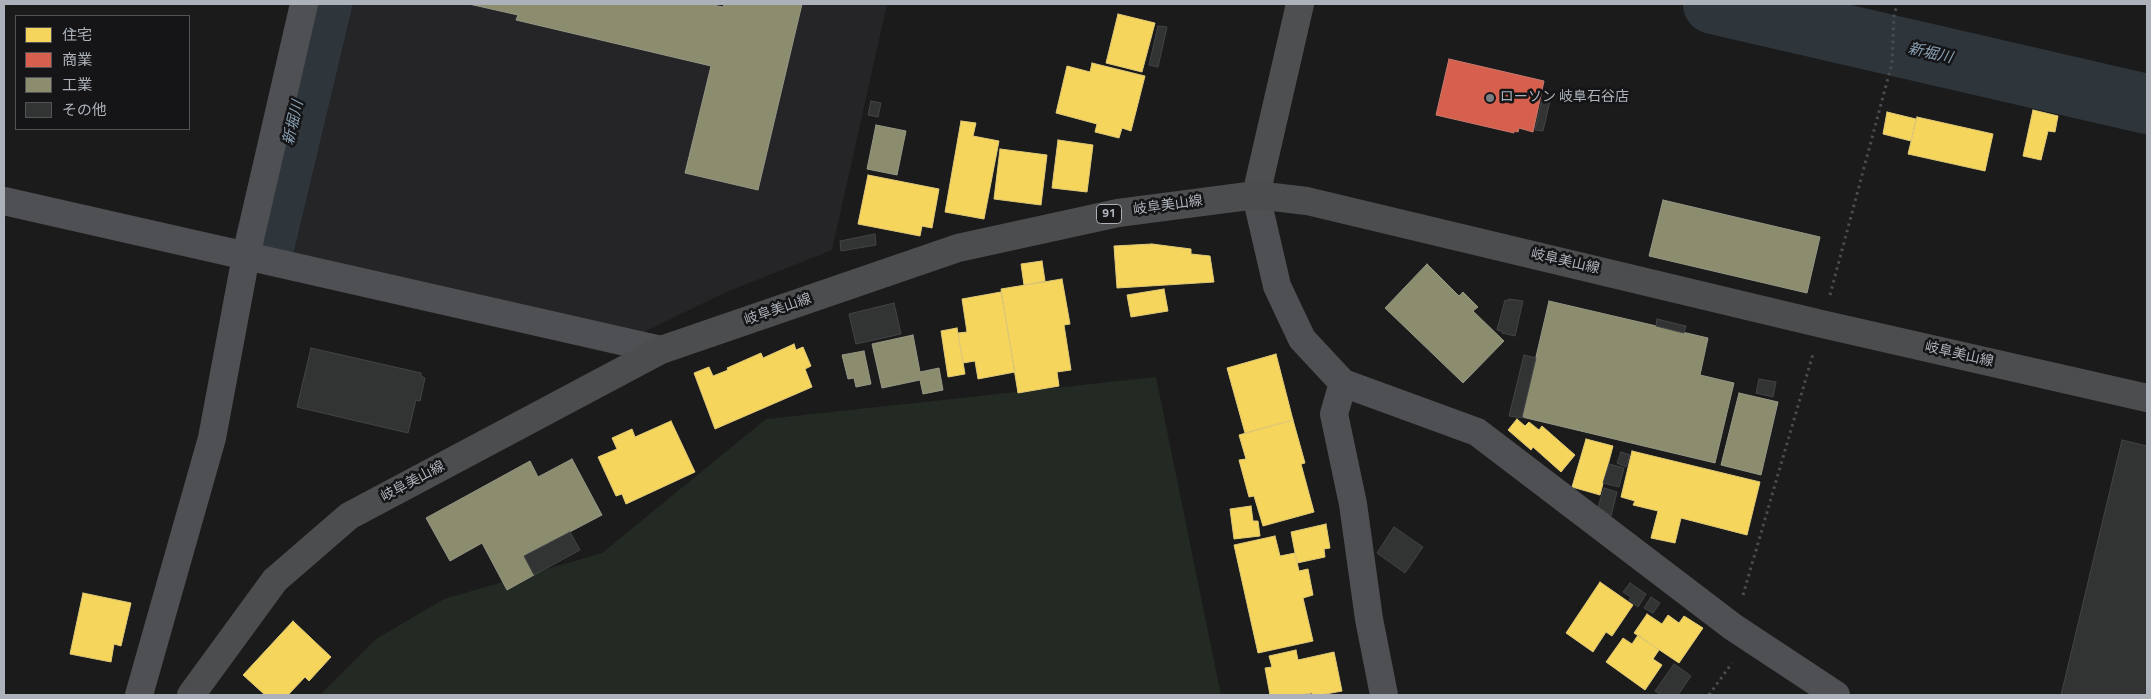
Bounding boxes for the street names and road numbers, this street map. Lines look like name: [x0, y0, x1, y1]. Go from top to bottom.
street label: 岐阜美山線: [1132, 193, 1204, 219]
road number: 91: [1096, 204, 1122, 223]
street label: 岐阜美山線: [1529, 246, 1601, 278]
street label: 岐阜美山線: [742, 291, 814, 329]
street label: 岐阜美山線: [1923, 339, 1995, 371]
street label: 岐阜美山線: [378, 458, 448, 506]

